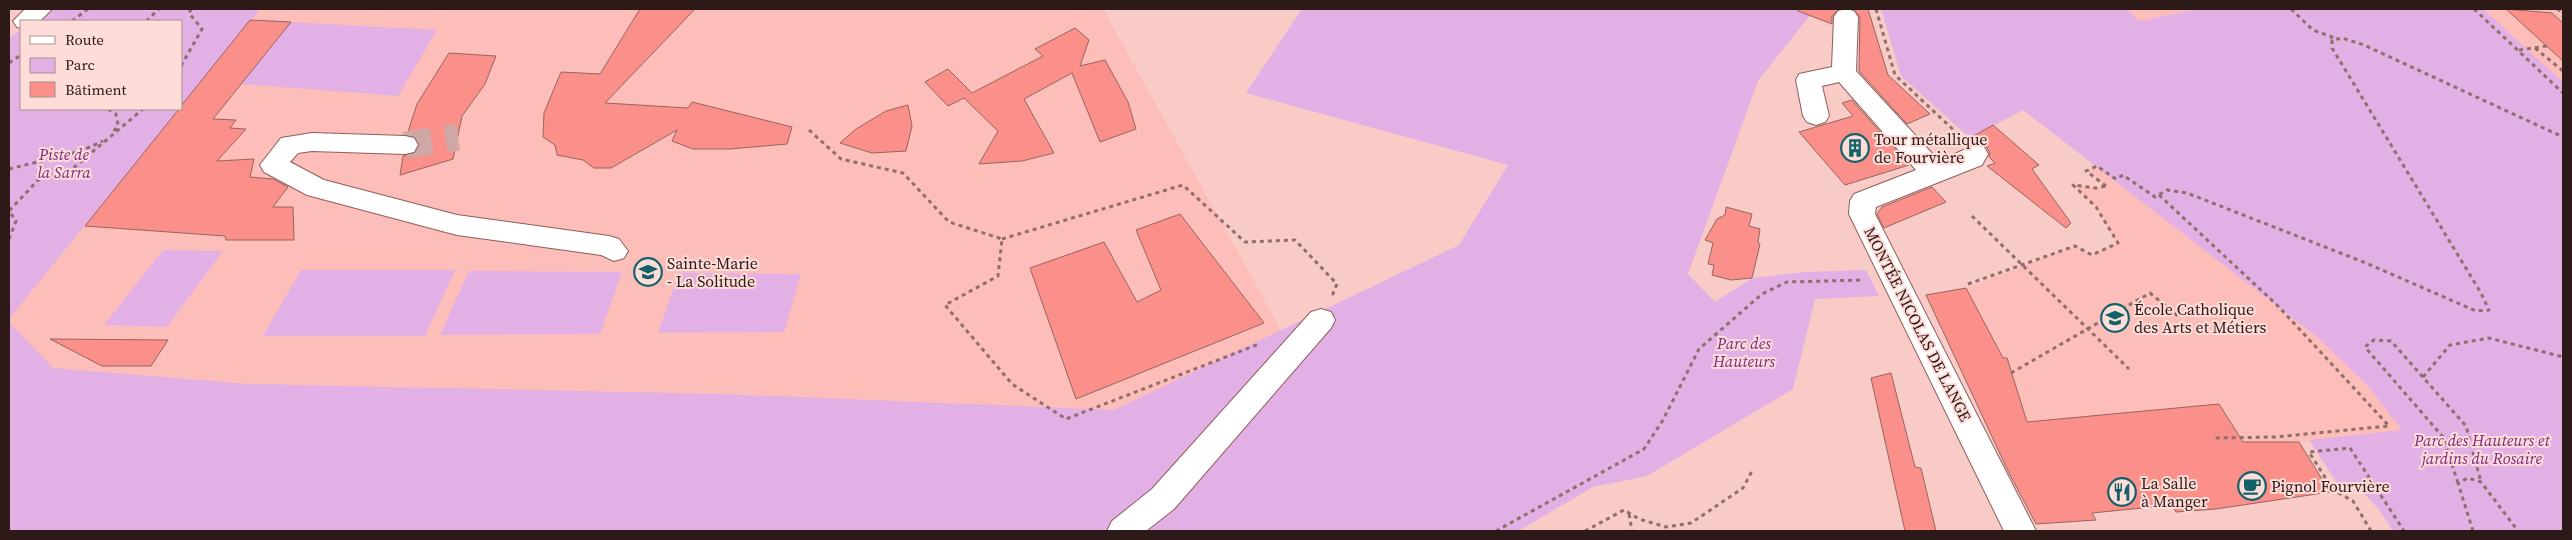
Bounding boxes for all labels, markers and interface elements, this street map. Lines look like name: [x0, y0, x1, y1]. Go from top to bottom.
legend: [20, 20, 182, 110]
text: Route: [65, 29, 104, 50]
text: Parc: [65, 54, 95, 75]
text: Bâtiment: [65, 79, 127, 100]
place label: Tour métallique de Fourvière: [1874, 128, 1987, 168]
building icon: Tour métallique de Fourvière: [1840, 133, 1870, 163]
park label: Piste de la Sarra: [37, 143, 91, 183]
street label: MONTÉE NICOLAS DE LANGE: [1859, 223, 1977, 425]
place label: Sainte-Marie - La Solitude: [667, 252, 758, 292]
school or university icon: Sainte-Marie - La Solitude: [633, 257, 663, 287]
place label: École Catholique des Arts et Métiers: [2134, 298, 2267, 338]
school or university icon: École Catholique des Arts et Métiers: [2100, 303, 2130, 333]
park label: Parc des Hauteurs: [1712, 332, 1775, 372]
park label: Parc des Hauteurs et jardins du Rosaire: [2413, 429, 2550, 469]
cafe icon: Pignol Fourvière: [2237, 471, 2267, 501]
place label: La Salle à Manger: [2141, 472, 2208, 512]
place label: Pignol Fourvière: [2271, 475, 2390, 497]
restaurant icon: La Salle à Manger: [2107, 477, 2137, 507]

